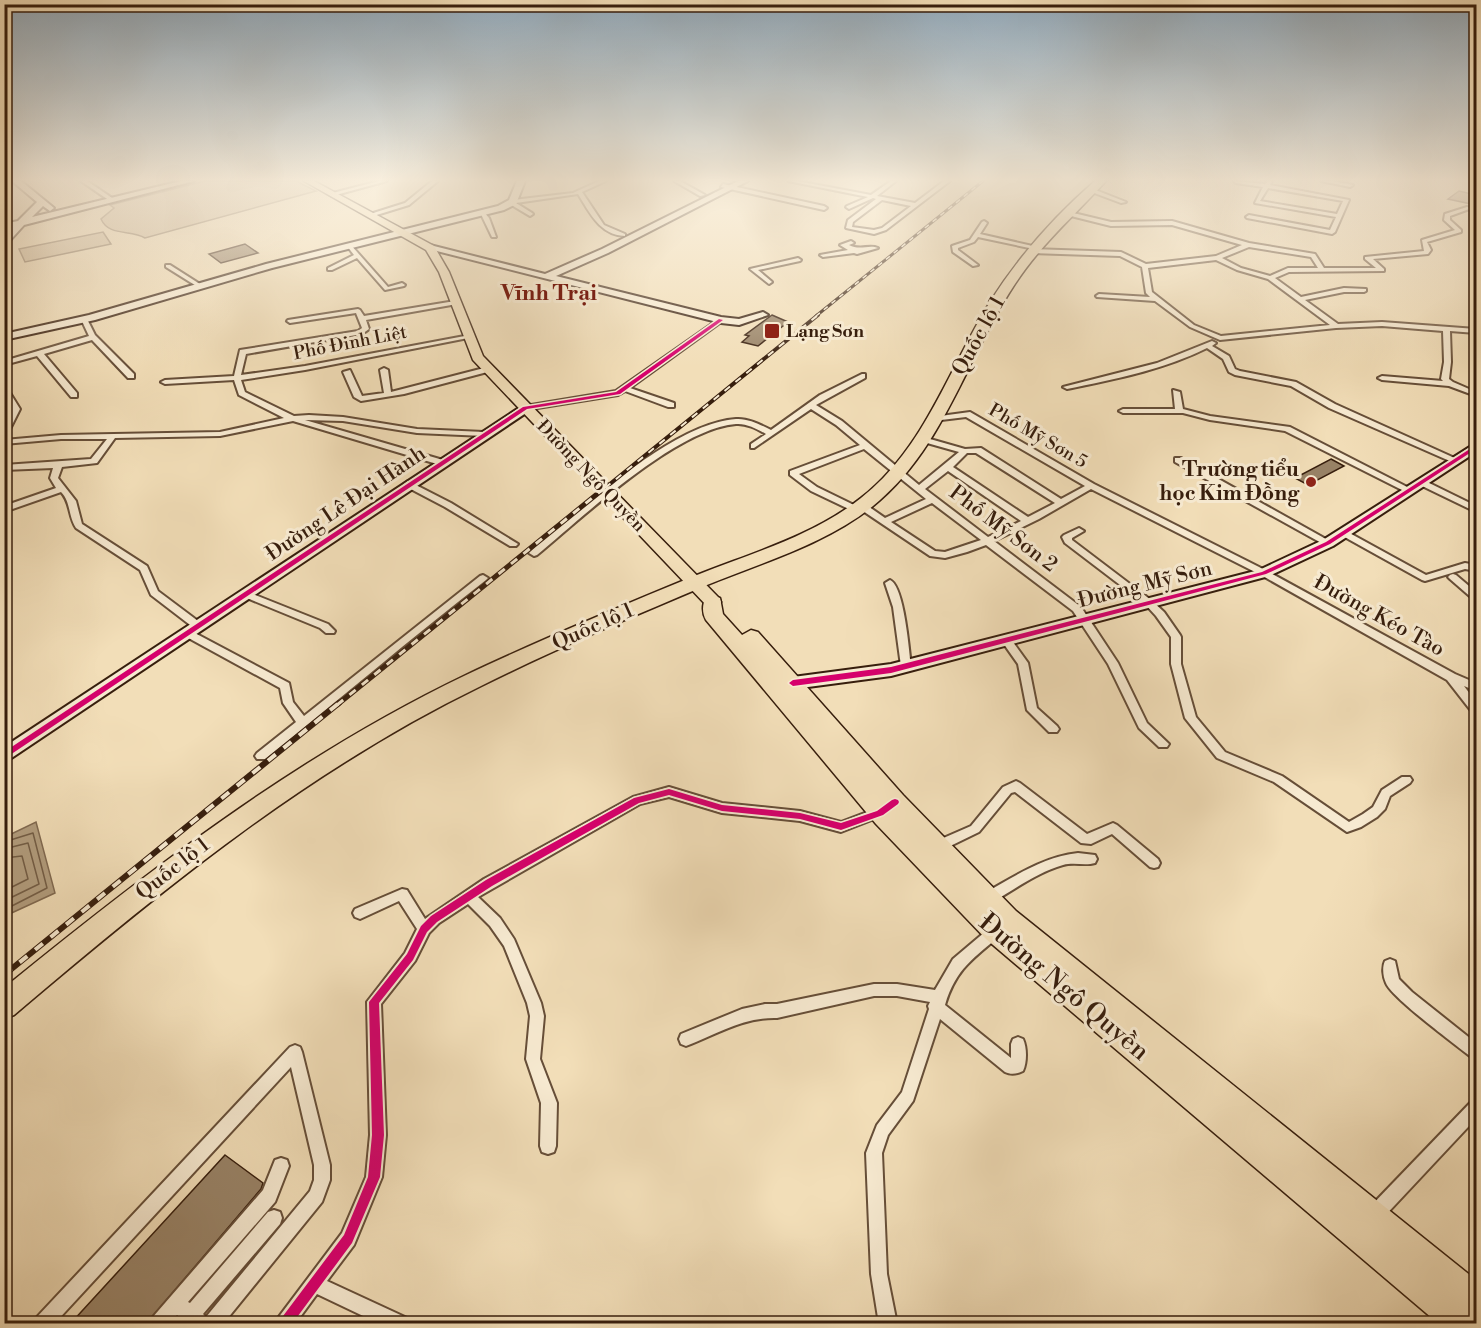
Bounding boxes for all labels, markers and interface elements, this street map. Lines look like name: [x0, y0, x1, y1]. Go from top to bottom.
district label: Vĩnh Trại: [500, 280, 597, 307]
street label: Quốc lộ 1: [947, 292, 1011, 380]
place label: Lạng Sơn: [786, 320, 864, 343]
street label: Phố Đinh Liệt: [291, 321, 409, 365]
marker: Lạng Sơn: [763, 322, 781, 340]
street label: Phố Mỹ Sơn 5: [985, 399, 1091, 474]
street label: Đường Ngô Quyền: [532, 415, 651, 537]
street label: Đường Lê Đại Hành: [261, 441, 431, 567]
place label: Trường tiểu học Kim Đồng: [1159, 457, 1300, 507]
marker: Trường tiểu học Kim Đồng: [1304, 475, 1318, 489]
street label: Phố Mỹ Sơn 2: [944, 480, 1062, 578]
street label: Đường Mỹ Sơn: [1075, 556, 1215, 614]
street label: Đường Kéo Tào: [1309, 569, 1449, 663]
street label: Quốc lộ 1: [548, 598, 638, 656]
street label: Quốc lộ 1: [131, 832, 215, 906]
street label: Đường Ngô Quyền: [972, 906, 1156, 1068]

